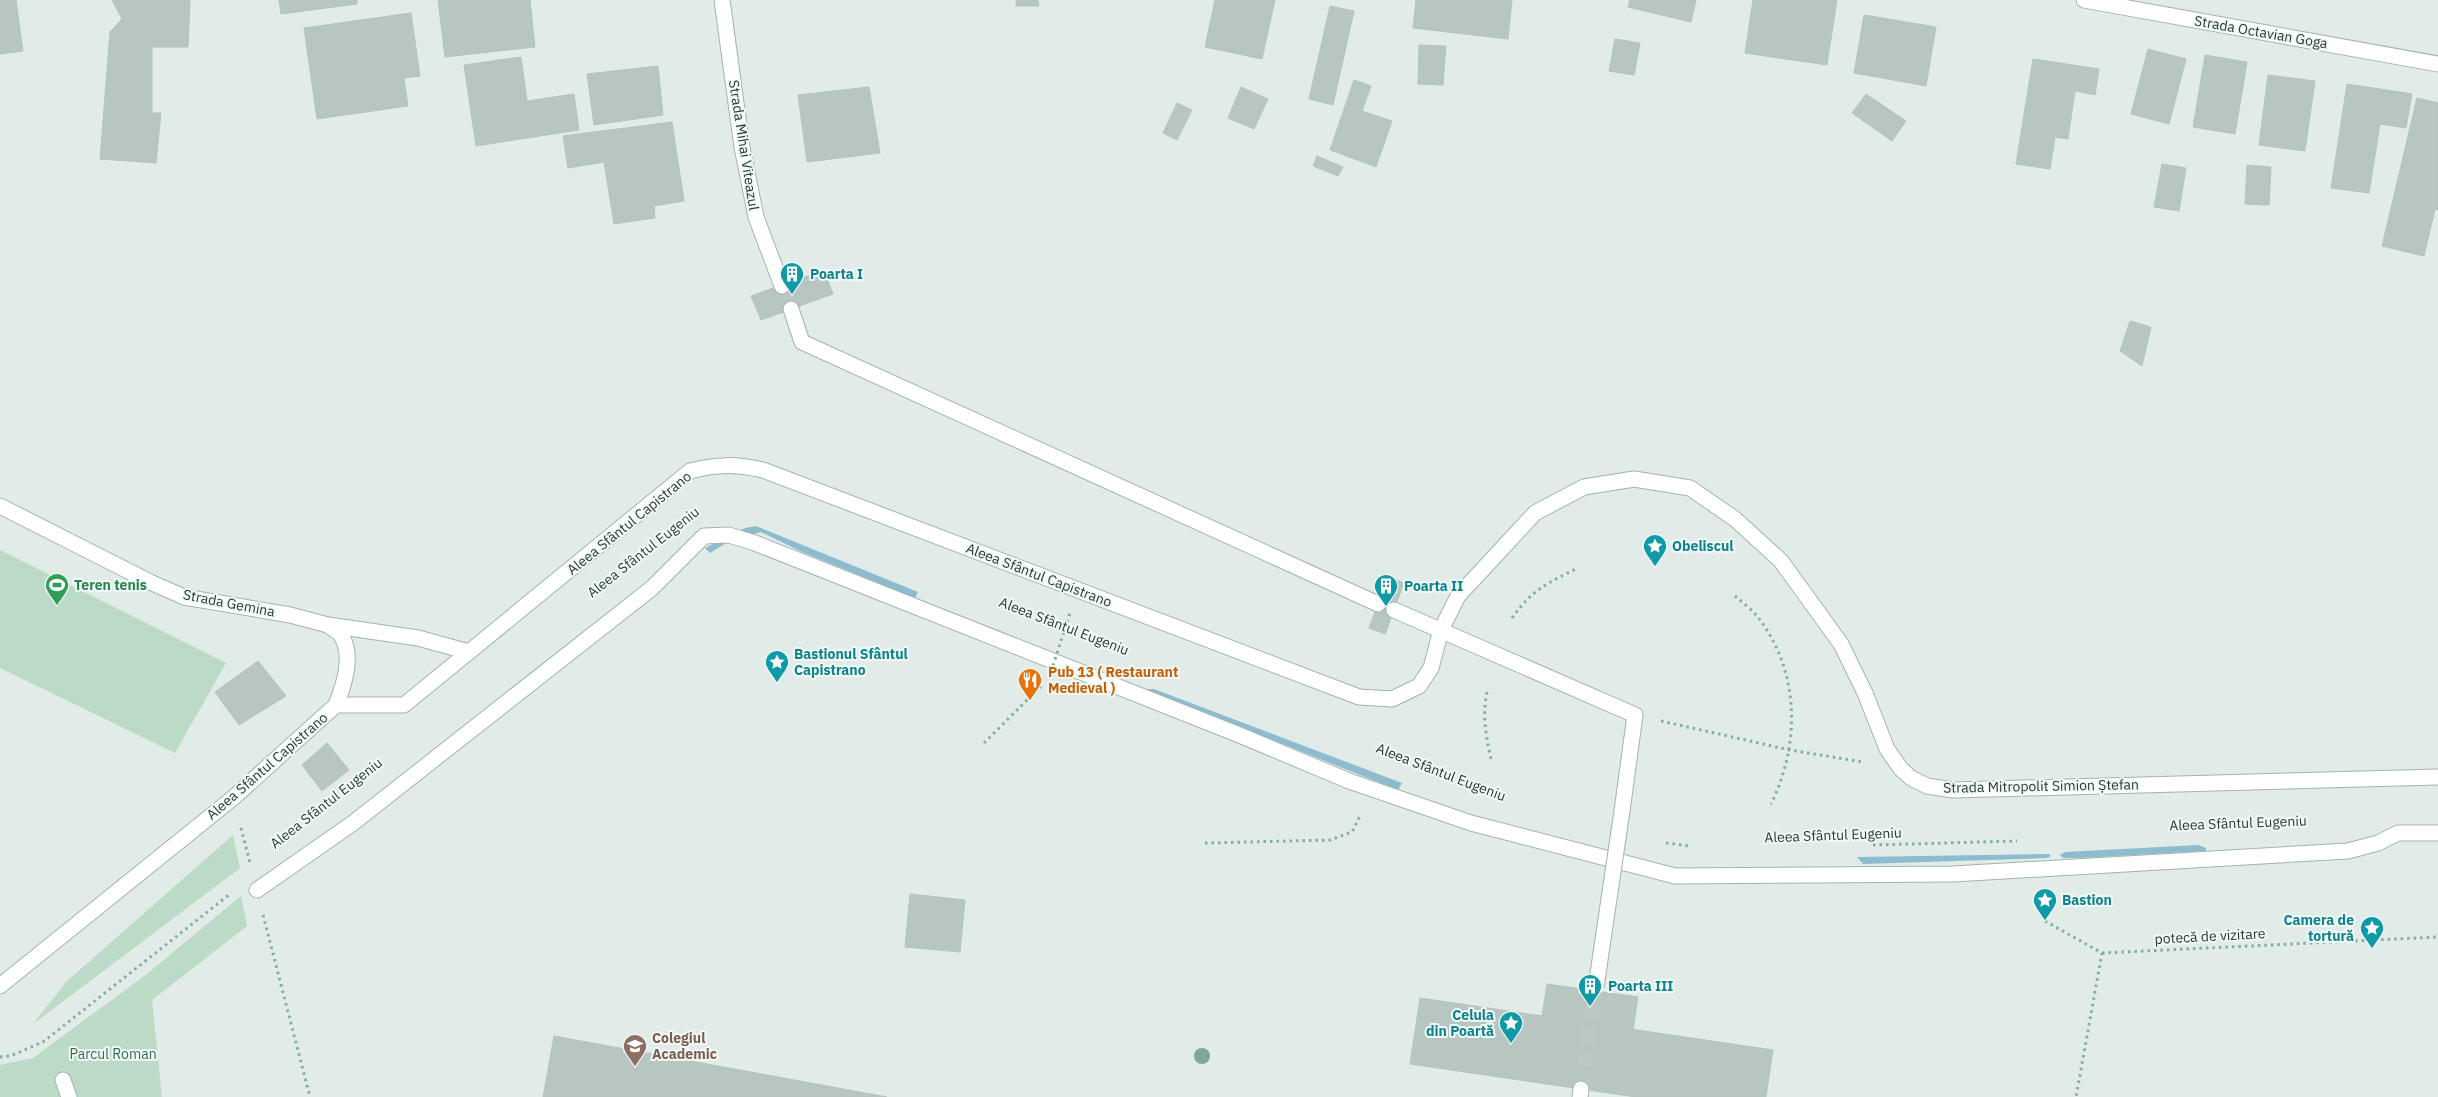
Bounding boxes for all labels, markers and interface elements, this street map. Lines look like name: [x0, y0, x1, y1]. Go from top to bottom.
street label: Strada Octavian Goga: [2193, 11, 2330, 53]
street label: Strada Mihai Viteazul: [725, 78, 763, 212]
building icon: Poarta I: [779, 261, 805, 295]
place label: Poarta I: [810, 265, 863, 283]
street label: Aleea Sfântul Capistrano: [563, 467, 695, 579]
street label: Aleea Sfântul Eugeniu: [583, 503, 703, 601]
place icon: Obeliscul: [1642, 533, 1668, 567]
place label: Obeliscul: [1672, 537, 1734, 555]
street label: Aleea Sfântul Capistrano: [964, 539, 1115, 611]
sports icon: Teren tenis: [44, 572, 70, 606]
building icon: Poarta II: [1373, 573, 1399, 607]
place label: Teren tenis: [74, 576, 147, 594]
place label: Poarta II: [1404, 577, 1463, 595]
street label: Strada Gemina: [182, 585, 277, 621]
street label: Aleea Sfântul Eugeniu: [997, 593, 1131, 659]
place label: Bastionul Sfântul Capistrano: [794, 645, 908, 679]
place icon: Bastionul Sfântul Capistrano: [764, 649, 790, 683]
place label: Pub 13 ( Restaurant Medieval ): [1048, 663, 1178, 697]
restaurant icon: Pub 13 ( Restaurant Medieval ): [1017, 667, 1043, 701]
street label: Aleea Sfântul Capistrano: [203, 708, 331, 824]
street label: Aleea Sfântul Eugeniu: [1374, 739, 1508, 805]
street label: Aleea Sfântul Eugeniu: [266, 754, 386, 852]
street label: Strada Mitropolit Simion Ștefan: [1943, 775, 2139, 797]
street label: Aleea Sfântul Eugeniu: [2169, 812, 2307, 834]
street label: Aleea Sfântul Eugeniu: [1764, 824, 1902, 846]
place icon: Bastion: [2032, 887, 2058, 921]
place label: Bastion: [2062, 891, 2112, 909]
place label: Camera de tortură: [2283, 911, 2354, 945]
place icon: Camera de tortură: [2359, 915, 2385, 949]
street label: potecă de vizitare: [2154, 924, 2266, 948]
building icon: Poarta III: [1577, 973, 1603, 1007]
place label: Poarta III: [1608, 977, 1673, 995]
place label: Celula din Poartă: [1426, 1006, 1494, 1040]
place icon: Celula din Poartă: [1498, 1010, 1524, 1044]
place label: Colegiul Academic: [652, 1029, 717, 1063]
school or university icon: Colegiul Academic: [622, 1033, 648, 1067]
park label: Parcul Roman: [69, 1045, 157, 1063]

